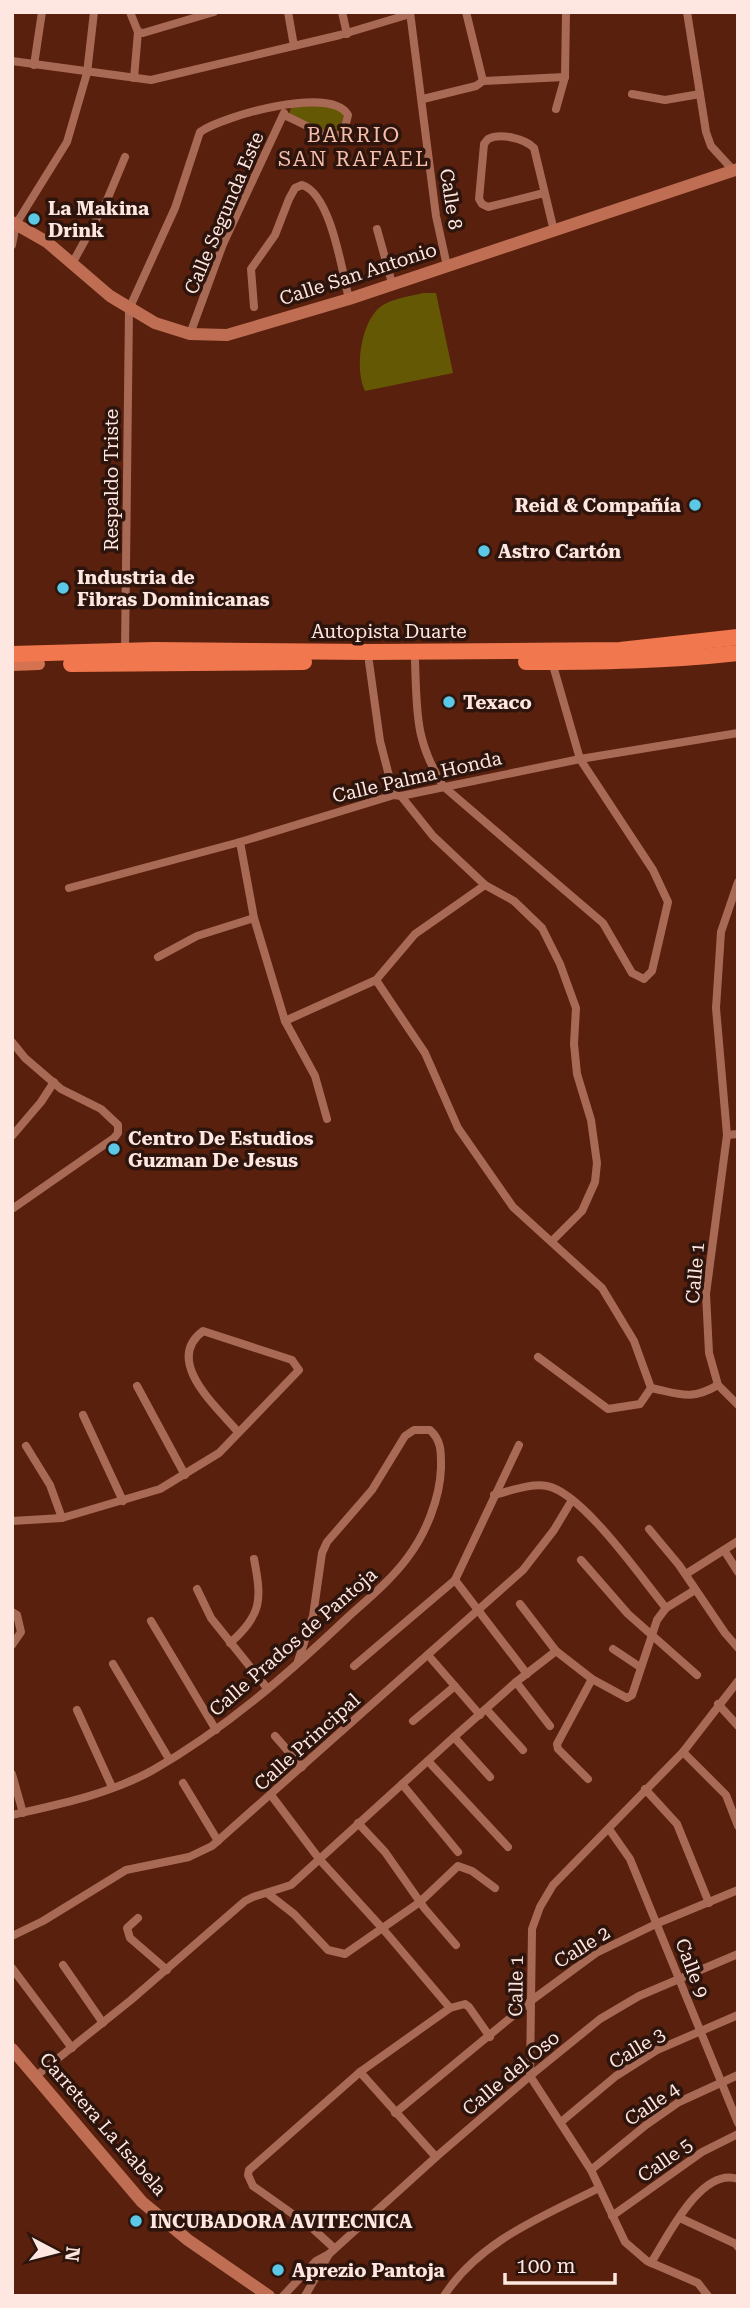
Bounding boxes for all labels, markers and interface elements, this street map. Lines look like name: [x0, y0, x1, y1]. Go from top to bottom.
district label: BARRIO SAN RAFAEL: [278, 123, 430, 171]
street label: Calle Segunda Este: [179, 128, 269, 298]
street label: Calle 8: [435, 167, 467, 231]
place label: La Makina Drink: [48, 197, 149, 242]
marker: La Makina Drink: [26, 211, 42, 227]
street label: Calle San Antonio: [276, 238, 440, 310]
street label: Respaldo Triste: [100, 409, 123, 551]
place label: Reid & Compañía: [515, 494, 681, 517]
marker: Reid & Compañía: [687, 497, 703, 513]
place label: Astro Cartón: [498, 540, 621, 563]
marker: Astro Cartón: [476, 543, 492, 559]
place label: Industria de Fibras Dominicanas: [77, 566, 270, 611]
marker: Industria de Fibras Dominicanas: [55, 580, 71, 596]
street label: Autopista Duarte: [311, 620, 467, 643]
place label: Texaco: [463, 691, 532, 714]
marker: Texaco: [441, 694, 457, 710]
street label: Calle Palma Honda: [330, 746, 505, 808]
place label: Centro De Estudios Guzman De Jesus: [128, 1127, 314, 1172]
marker: Centro De Estudios Guzman De Jesus: [106, 1141, 122, 1157]
street label: Calle 1: [681, 1241, 709, 1305]
street label: Calle Prados de Pantoja: [204, 1562, 382, 1721]
street label: Calle Principal: [249, 1688, 365, 1796]
street label: Calle 2: [550, 1921, 614, 1973]
street label: Calle 9: [670, 1935, 714, 2001]
street label: Calle 1: [504, 1955, 528, 2017]
street label: Calle 3: [605, 2022, 669, 2074]
street label: Calle del Oso: [458, 2026, 564, 2120]
street label: Carretera La Isabela: [35, 2048, 172, 2201]
street label: Calle 4: [620, 2077, 684, 2131]
street label: Calle 5: [633, 2133, 697, 2187]
place label: INCUBADORA AVITECNICA: [150, 2210, 413, 2233]
marker: INCUBADORA AVITECNICA: [128, 2213, 144, 2229]
north arrow: [21, 2217, 91, 2287]
scale bar: [505, 2242, 615, 2286]
text: N: [60, 2245, 85, 2263]
text: 100 m: [516, 2254, 576, 2278]
place label: Aprezio Pantoja: [292, 2259, 445, 2282]
marker: Aprezio Pantoja: [270, 2262, 286, 2278]

